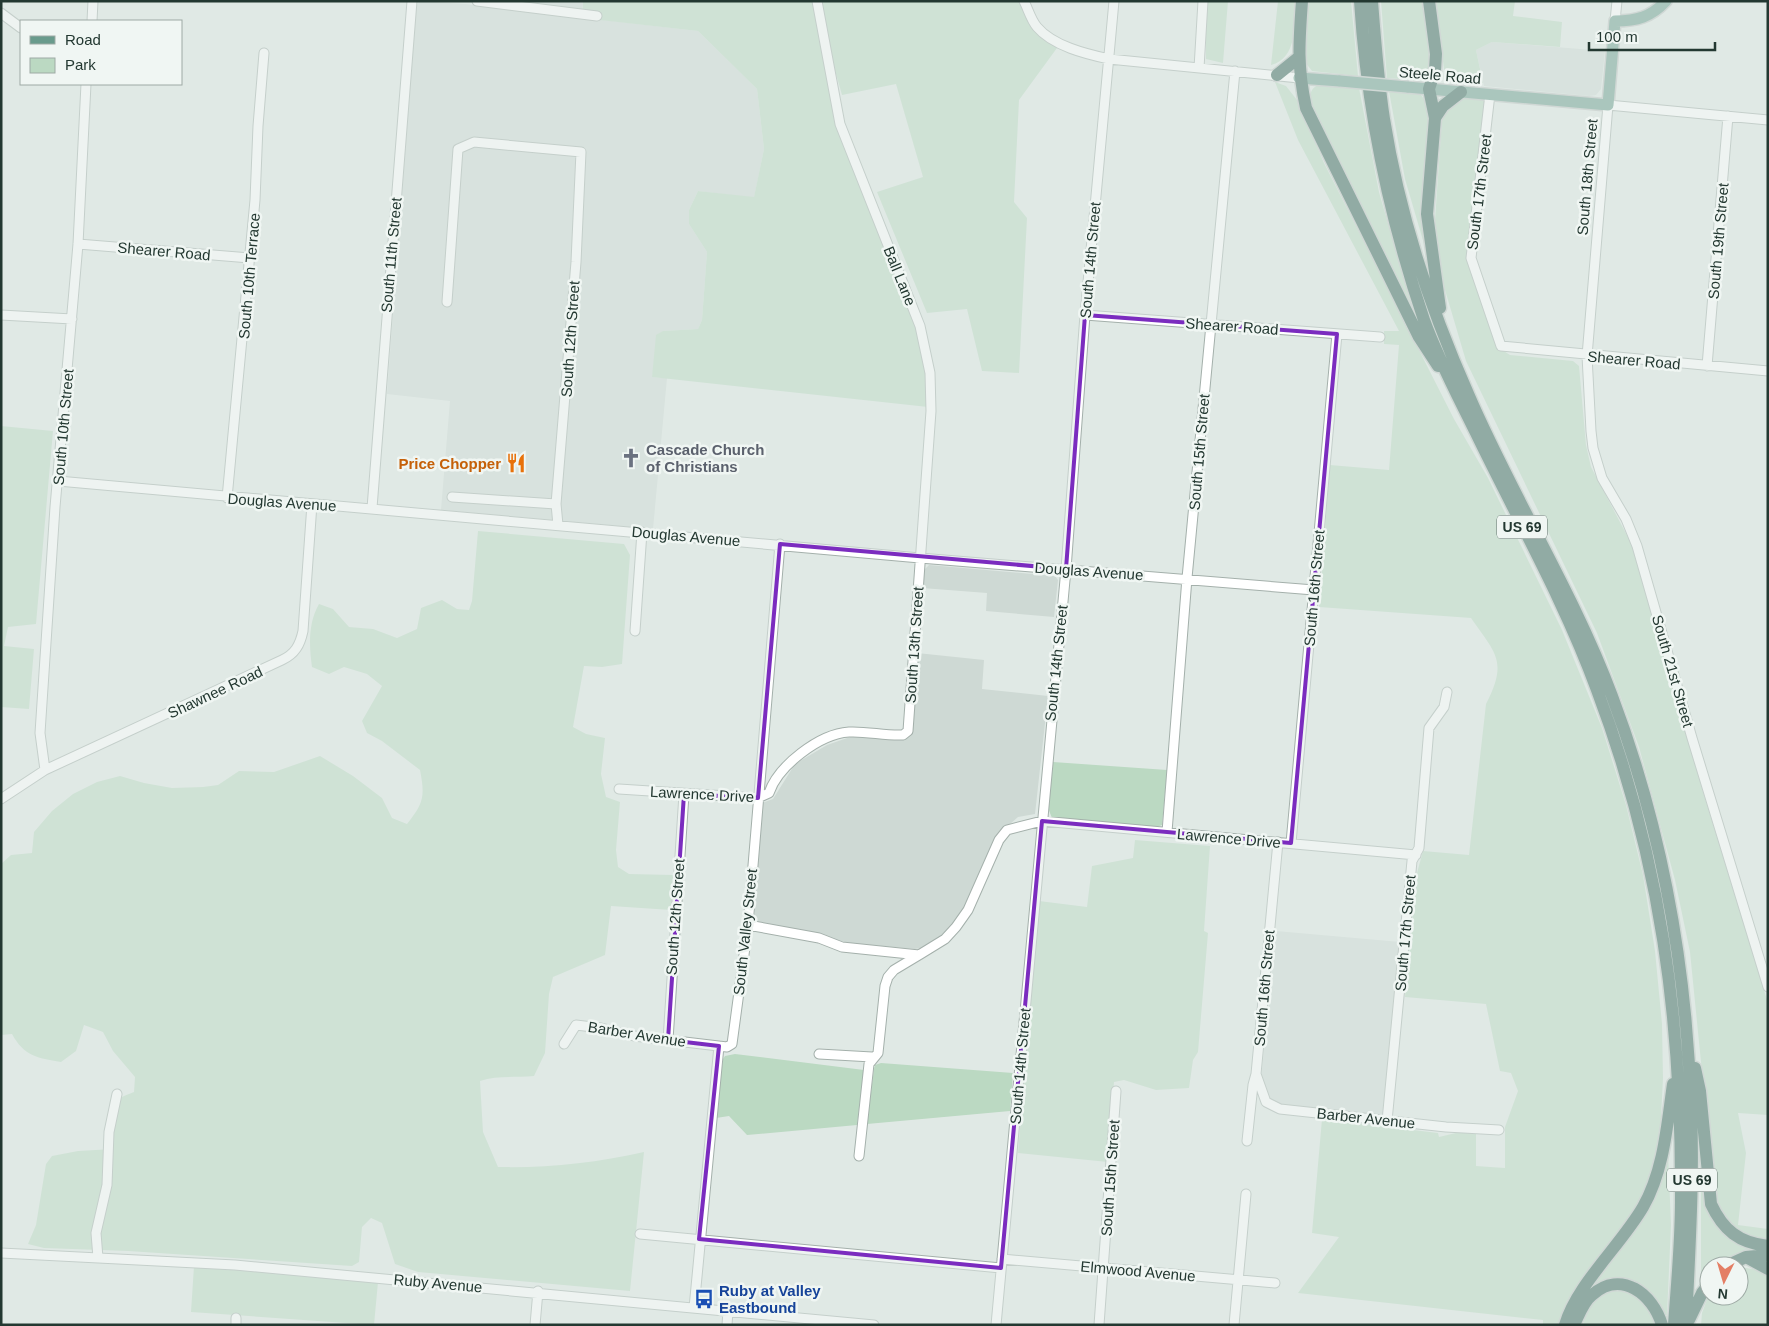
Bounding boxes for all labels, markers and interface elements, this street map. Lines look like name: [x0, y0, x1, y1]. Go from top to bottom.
legend: [20, 20, 182, 85]
scale bar: [1589, 20, 1715, 52]
text: 100 m: [1596, 28, 1638, 45]
text: Road: [65, 31, 101, 48]
text: Park: [65, 56, 96, 73]
street label: Steele Road: [1398, 63, 1482, 87]
street label: South 18th Street: [1573, 117, 1601, 236]
street label: South 17th Street: [1463, 132, 1495, 251]
street label: South 19th Street: [1704, 181, 1732, 300]
street label: South 11th Street: [377, 196, 405, 313]
street label: South 14th Street: [1076, 200, 1104, 319]
street label: South 10th Terrace: [235, 212, 263, 340]
street label: Shearer Road: [117, 238, 211, 264]
street label: Ball Lane: [880, 244, 920, 308]
street label: South 12th Street: [557, 279, 583, 398]
street label: Shearer Road: [1185, 314, 1279, 338]
street label: Shearer Road: [1587, 347, 1681, 373]
street label: South 10th Street: [49, 367, 77, 486]
street label: South 15th Street: [1185, 392, 1213, 511]
place label: Cascade Church of Christians: [646, 441, 764, 475]
church icon: Cascade Church of Christians: [620, 447, 642, 469]
restaurant icon: Price Chopper: [505, 452, 527, 474]
place label: Price Chopper: [398, 455, 501, 472]
street label: Douglas Avenue: [227, 490, 337, 514]
road number: US 69: [1497, 516, 1547, 538]
street label: Douglas Avenue: [631, 523, 741, 549]
street label: South 16th Street: [1300, 528, 1328, 647]
street label: Douglas Avenue: [1034, 559, 1144, 583]
street label: South 13th Street: [901, 585, 927, 704]
street label: South 14th Street: [1041, 603, 1071, 722]
street label: South 21st Street: [1649, 613, 1697, 730]
street label: Shawnee Road: [165, 663, 265, 721]
street label: Lawrence Drive: [650, 783, 754, 805]
street label: Lawrence Drive: [1176, 825, 1282, 851]
street label: South 12th Street: [662, 857, 688, 976]
street label: South Valley Street: [730, 867, 760, 996]
street label: South 17th Street: [1391, 873, 1419, 992]
street label: South 16th Street: [1250, 928, 1278, 1047]
street label: South 14th Street: [1006, 1006, 1034, 1125]
street label: Barber Avenue: [587, 1018, 687, 1050]
street label: Barber Avenue: [1316, 1104, 1416, 1132]
street label: South 15th Street: [1097, 1118, 1123, 1237]
road number: US 69: [1667, 1168, 1717, 1192]
north arrow: [1699, 1256, 1749, 1306]
street label: Elmwood Avenue: [1080, 1257, 1196, 1285]
street label: Ruby Avenue: [393, 1271, 483, 1295]
place label: Ruby at Valley Eastbound: [719, 1282, 821, 1316]
text: N: [1717, 1286, 1729, 1302]
bus stop icon: Ruby at Valley Eastbound: [693, 1288, 715, 1310]

